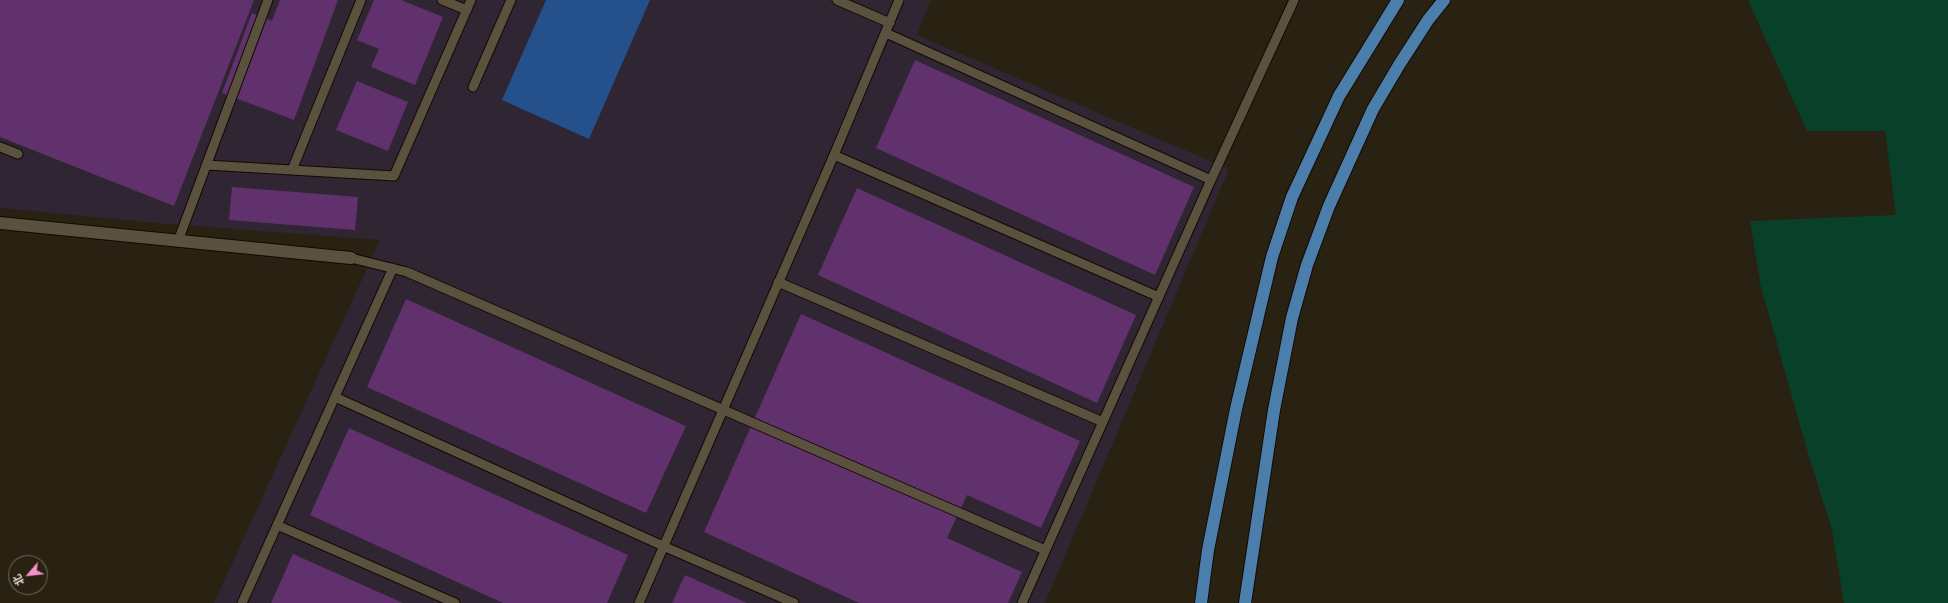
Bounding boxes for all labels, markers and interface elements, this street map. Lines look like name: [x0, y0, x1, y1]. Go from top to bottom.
north arrow: [8, 555, 48, 595]
text: 北: [10, 572, 27, 588]

